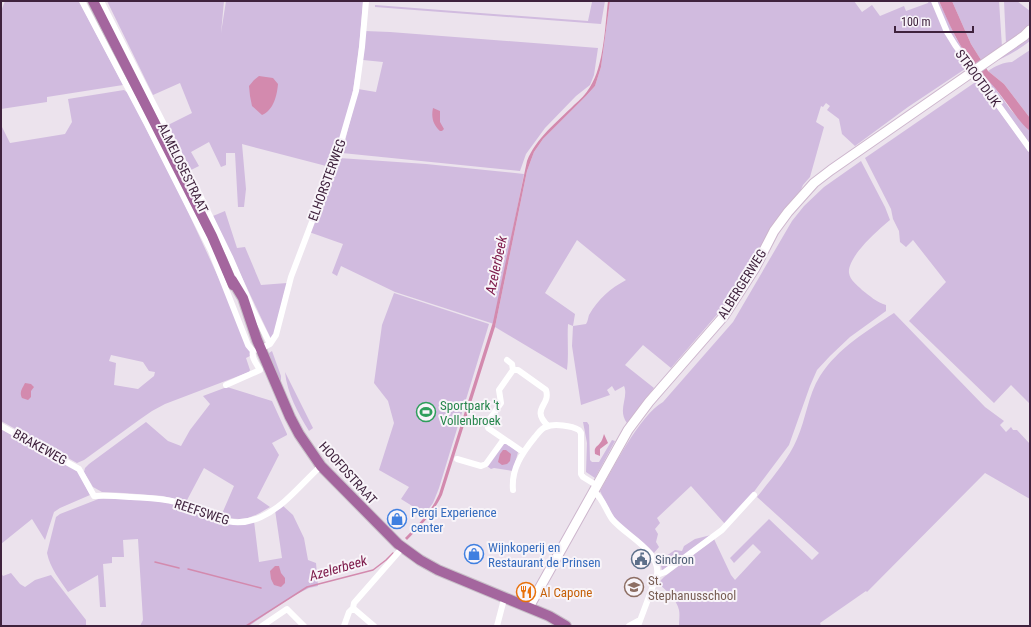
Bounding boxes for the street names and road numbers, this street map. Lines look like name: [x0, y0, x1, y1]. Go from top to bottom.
street label: STROOTDIJK: [952, 47, 1004, 110]
street label: ALMELOSESTRAAT: [155, 121, 211, 216]
street label: ELHORSTERWEG: [305, 137, 349, 223]
street label: ALBERGERWEG: [715, 246, 769, 322]
street label: BRAKEWEG: [11, 426, 69, 468]
street label: HOOFDSTRAAT: [316, 439, 380, 507]
street label: REEFSWEG: [173, 496, 231, 528]

